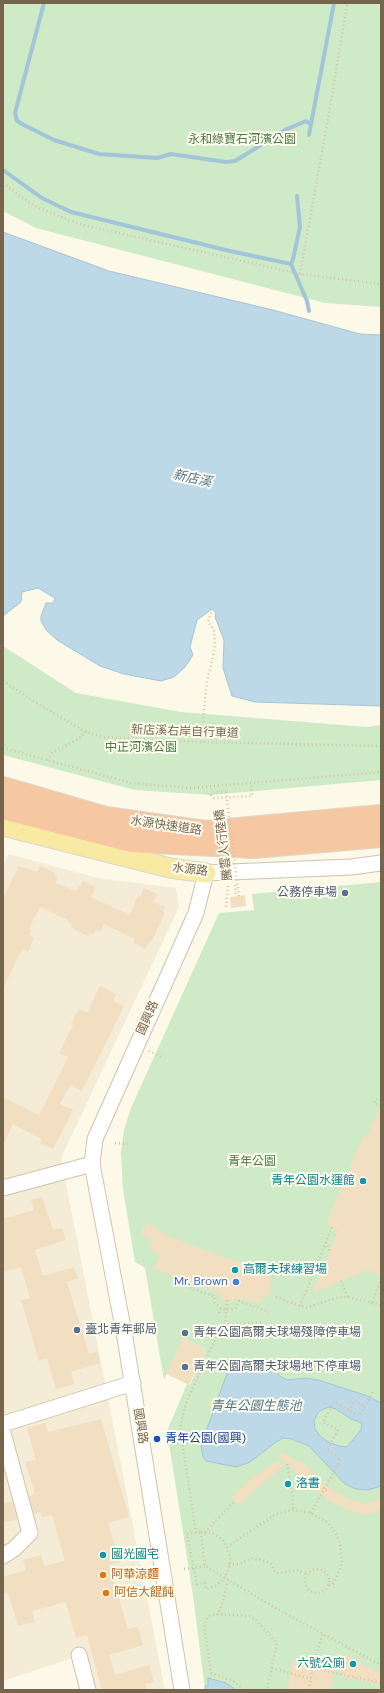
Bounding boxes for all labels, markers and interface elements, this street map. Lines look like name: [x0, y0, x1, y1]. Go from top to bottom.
park label: 永和綠寶石河濱公園: [188, 133, 296, 147]
water label: 新店溪: [171, 467, 213, 491]
street label: 新店溪右岸自行車道: [131, 723, 239, 741]
park label: 中正河濱公園: [105, 741, 177, 755]
street label: 騰雲人行陸橋: [212, 808, 236, 882]
street label: 水源快速道路: [129, 814, 203, 838]
street label: 水源路: [171, 861, 209, 879]
place label: 公務停車場: [277, 886, 337, 900]
marker: 公務停車場: [340, 888, 350, 898]
street label: 國興路: [134, 999, 162, 1037]
park label: 青年公園: [228, 1155, 276, 1169]
place label: 青年公園水運館: [271, 1174, 355, 1188]
marker: 青年公園水運館: [358, 1176, 368, 1186]
place label: 高爾夫球練習場: [243, 1263, 327, 1277]
marker: 高爾夫球練習場: [230, 1265, 240, 1275]
place label: Mr. Brown: [174, 1275, 228, 1289]
marker: Mr. Brown: [231, 1277, 241, 1287]
place label: 臺北青年郵局: [85, 1323, 157, 1337]
marker: 臺北青年郵局: [72, 1325, 82, 1335]
place label: 青年公園高爾夫球場殘障停車場: [193, 1326, 361, 1340]
marker: 青年公園高爾夫球場殘障停車場: [180, 1328, 190, 1338]
place label: 青年公園高爾夫球場地下停車場: [193, 1360, 361, 1374]
marker: 青年公園高爾夫球場地下停車場: [180, 1362, 190, 1372]
water label: 青年公園生態池: [211, 1399, 301, 1415]
street label: 國興路: [130, 1407, 150, 1445]
place label: 青年公園(國興): [165, 1432, 246, 1446]
marker: 青年公園(國興): [152, 1434, 162, 1444]
place label: 洛書: [296, 1477, 320, 1491]
marker: 洛書: [283, 1479, 293, 1489]
place label: 國光國宅: [111, 1548, 159, 1562]
marker: 國光國宅: [98, 1550, 108, 1560]
place label: 阿華涼麵: [111, 1568, 159, 1582]
marker: 阿華涼麵: [98, 1570, 108, 1580]
place label: 阿信大餛飩: [114, 1586, 174, 1600]
marker: 阿信大餛飩: [101, 1588, 111, 1598]
place label: 六號公廁: [297, 1657, 345, 1671]
marker: 六號公廁: [348, 1659, 358, 1669]

